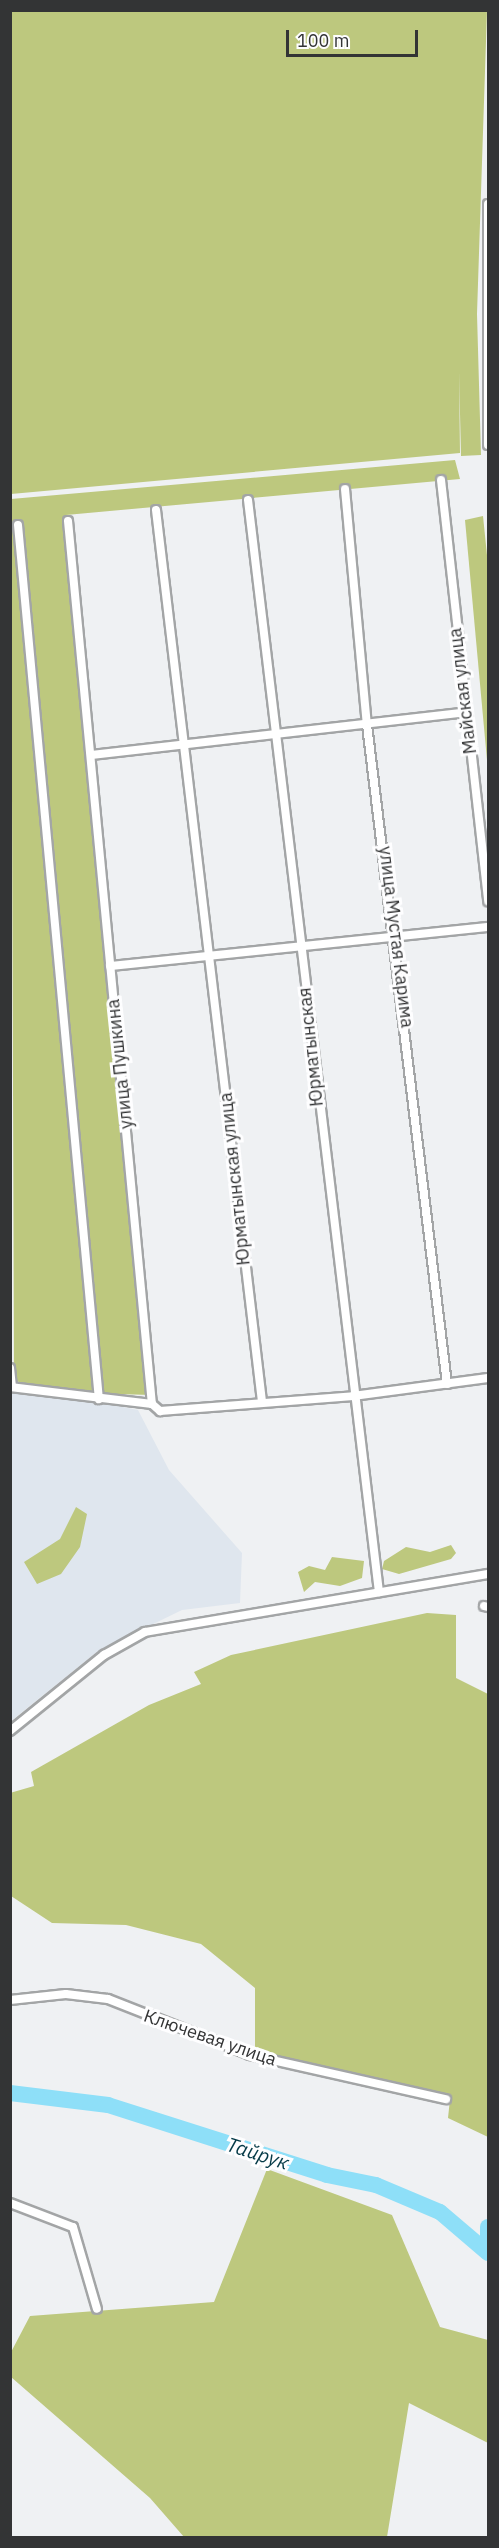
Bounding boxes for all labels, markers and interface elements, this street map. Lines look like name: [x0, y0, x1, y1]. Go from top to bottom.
scale bar: [289, 18, 421, 56]
text: 100 m: [297, 29, 349, 52]
street label: Майская улица: [445, 627, 481, 755]
street label: улица Мустая Карима: [374, 845, 418, 1029]
street label: Юрматынская: [294, 986, 328, 1108]
street label: улица Пушкина: [102, 998, 138, 1130]
street label: Юрматынская улица: [215, 1091, 255, 1267]
street label: Ключевая улица: [141, 2005, 279, 2071]
water label: Тайрук: [224, 2132, 292, 2174]

